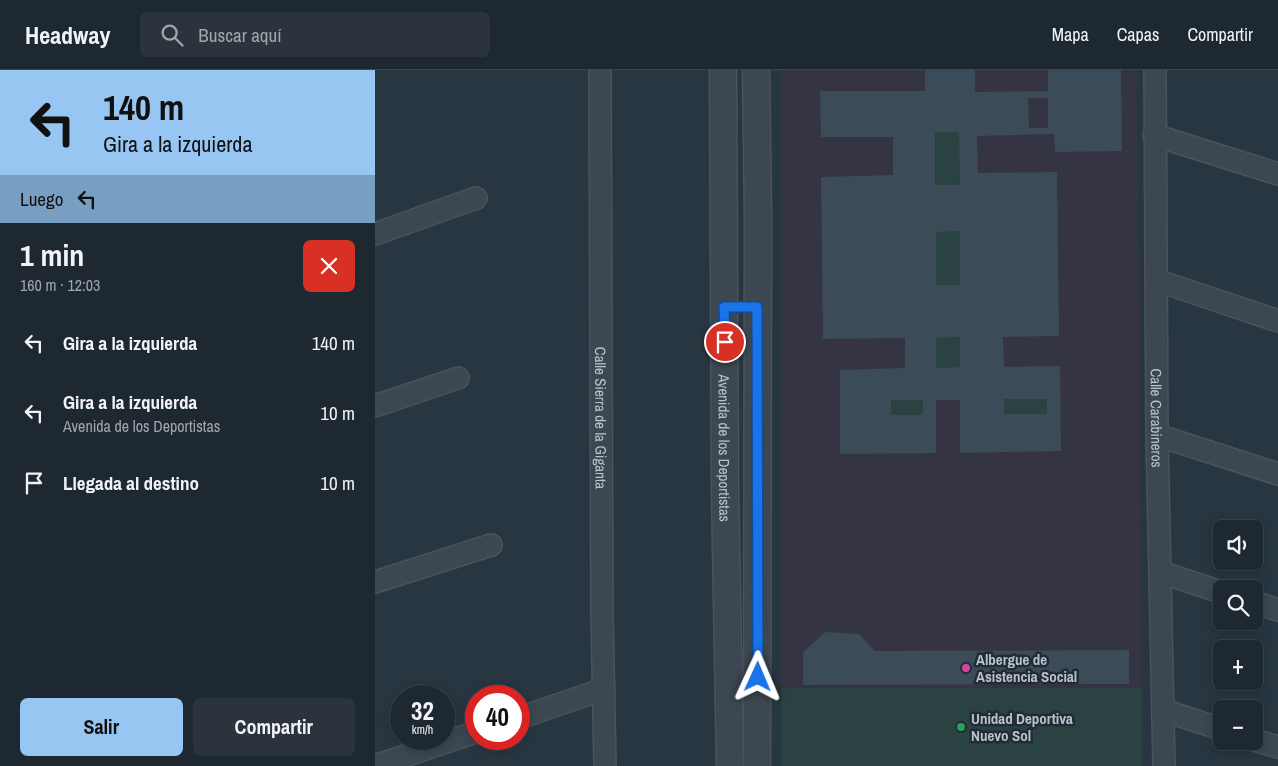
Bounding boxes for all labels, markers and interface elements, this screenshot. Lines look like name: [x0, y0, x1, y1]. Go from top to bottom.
search box: [140, 12, 490, 57]
text: Headway: [25, 19, 110, 51]
icon: search: [158, 21, 186, 49]
text: Buscar aquí: [198, 22, 281, 48]
text: Mapa: [1052, 22, 1089, 47]
text: Capas: [1117, 22, 1159, 47]
text: Compartir: [1187, 22, 1253, 47]
text: 140 m: [103, 84, 184, 131]
icon: left: [20, 90, 85, 155]
text: Gira a la izquierda: [103, 129, 252, 159]
icon: left: [73, 185, 101, 213]
text: Luego: [20, 186, 63, 212]
text: 1 min: [20, 235, 84, 275]
button: close: [303, 240, 355, 292]
text: 160 m · 12:03: [20, 274, 100, 296]
pin: [704, 321, 746, 363]
icon: arrive: [711, 328, 739, 356]
icon: left: [20, 329, 48, 357]
text: Gira a la izquierda: [63, 330, 197, 356]
text: 140 m: [312, 330, 355, 356]
street label: Calle Sierra de la Giganta: [591, 347, 612, 489]
street label: Calle Carabineros: [1146, 368, 1168, 468]
street label: Avenida de los Deportistas: [714, 373, 736, 522]
text: Gira a la izquierda: [63, 389, 197, 415]
icon: left: [20, 399, 48, 427]
text: 10 m: [320, 400, 355, 426]
text: Avenida de los Deportistas: [63, 415, 220, 437]
icon: arrive: [20, 469, 48, 497]
text: Llegada al destino: [63, 470, 199, 496]
text: 10 m: [320, 470, 355, 496]
map controls: [1213, 520, 1263, 750]
button: sound: [1213, 520, 1263, 570]
button: search: [1213, 580, 1263, 630]
button: +: [1213, 640, 1263, 690]
place label: Albergue de Asistencia Social: [976, 649, 1077, 687]
position arrow: [731, 650, 783, 702]
marker: Albergue de Asistencia Social: [960, 662, 972, 674]
speed limit sign: 40: [465, 685, 530, 750]
text: 32: [411, 694, 434, 728]
button: Salir: [20, 698, 183, 756]
button: Compartir: [193, 698, 355, 756]
button: −: [1213, 700, 1263, 750]
place label: Unidad Deportiva Nuevo Sol: [971, 708, 1073, 746]
marker: Unidad Deportiva Nuevo Sol: [955, 721, 967, 733]
text: km/h: [412, 722, 433, 738]

